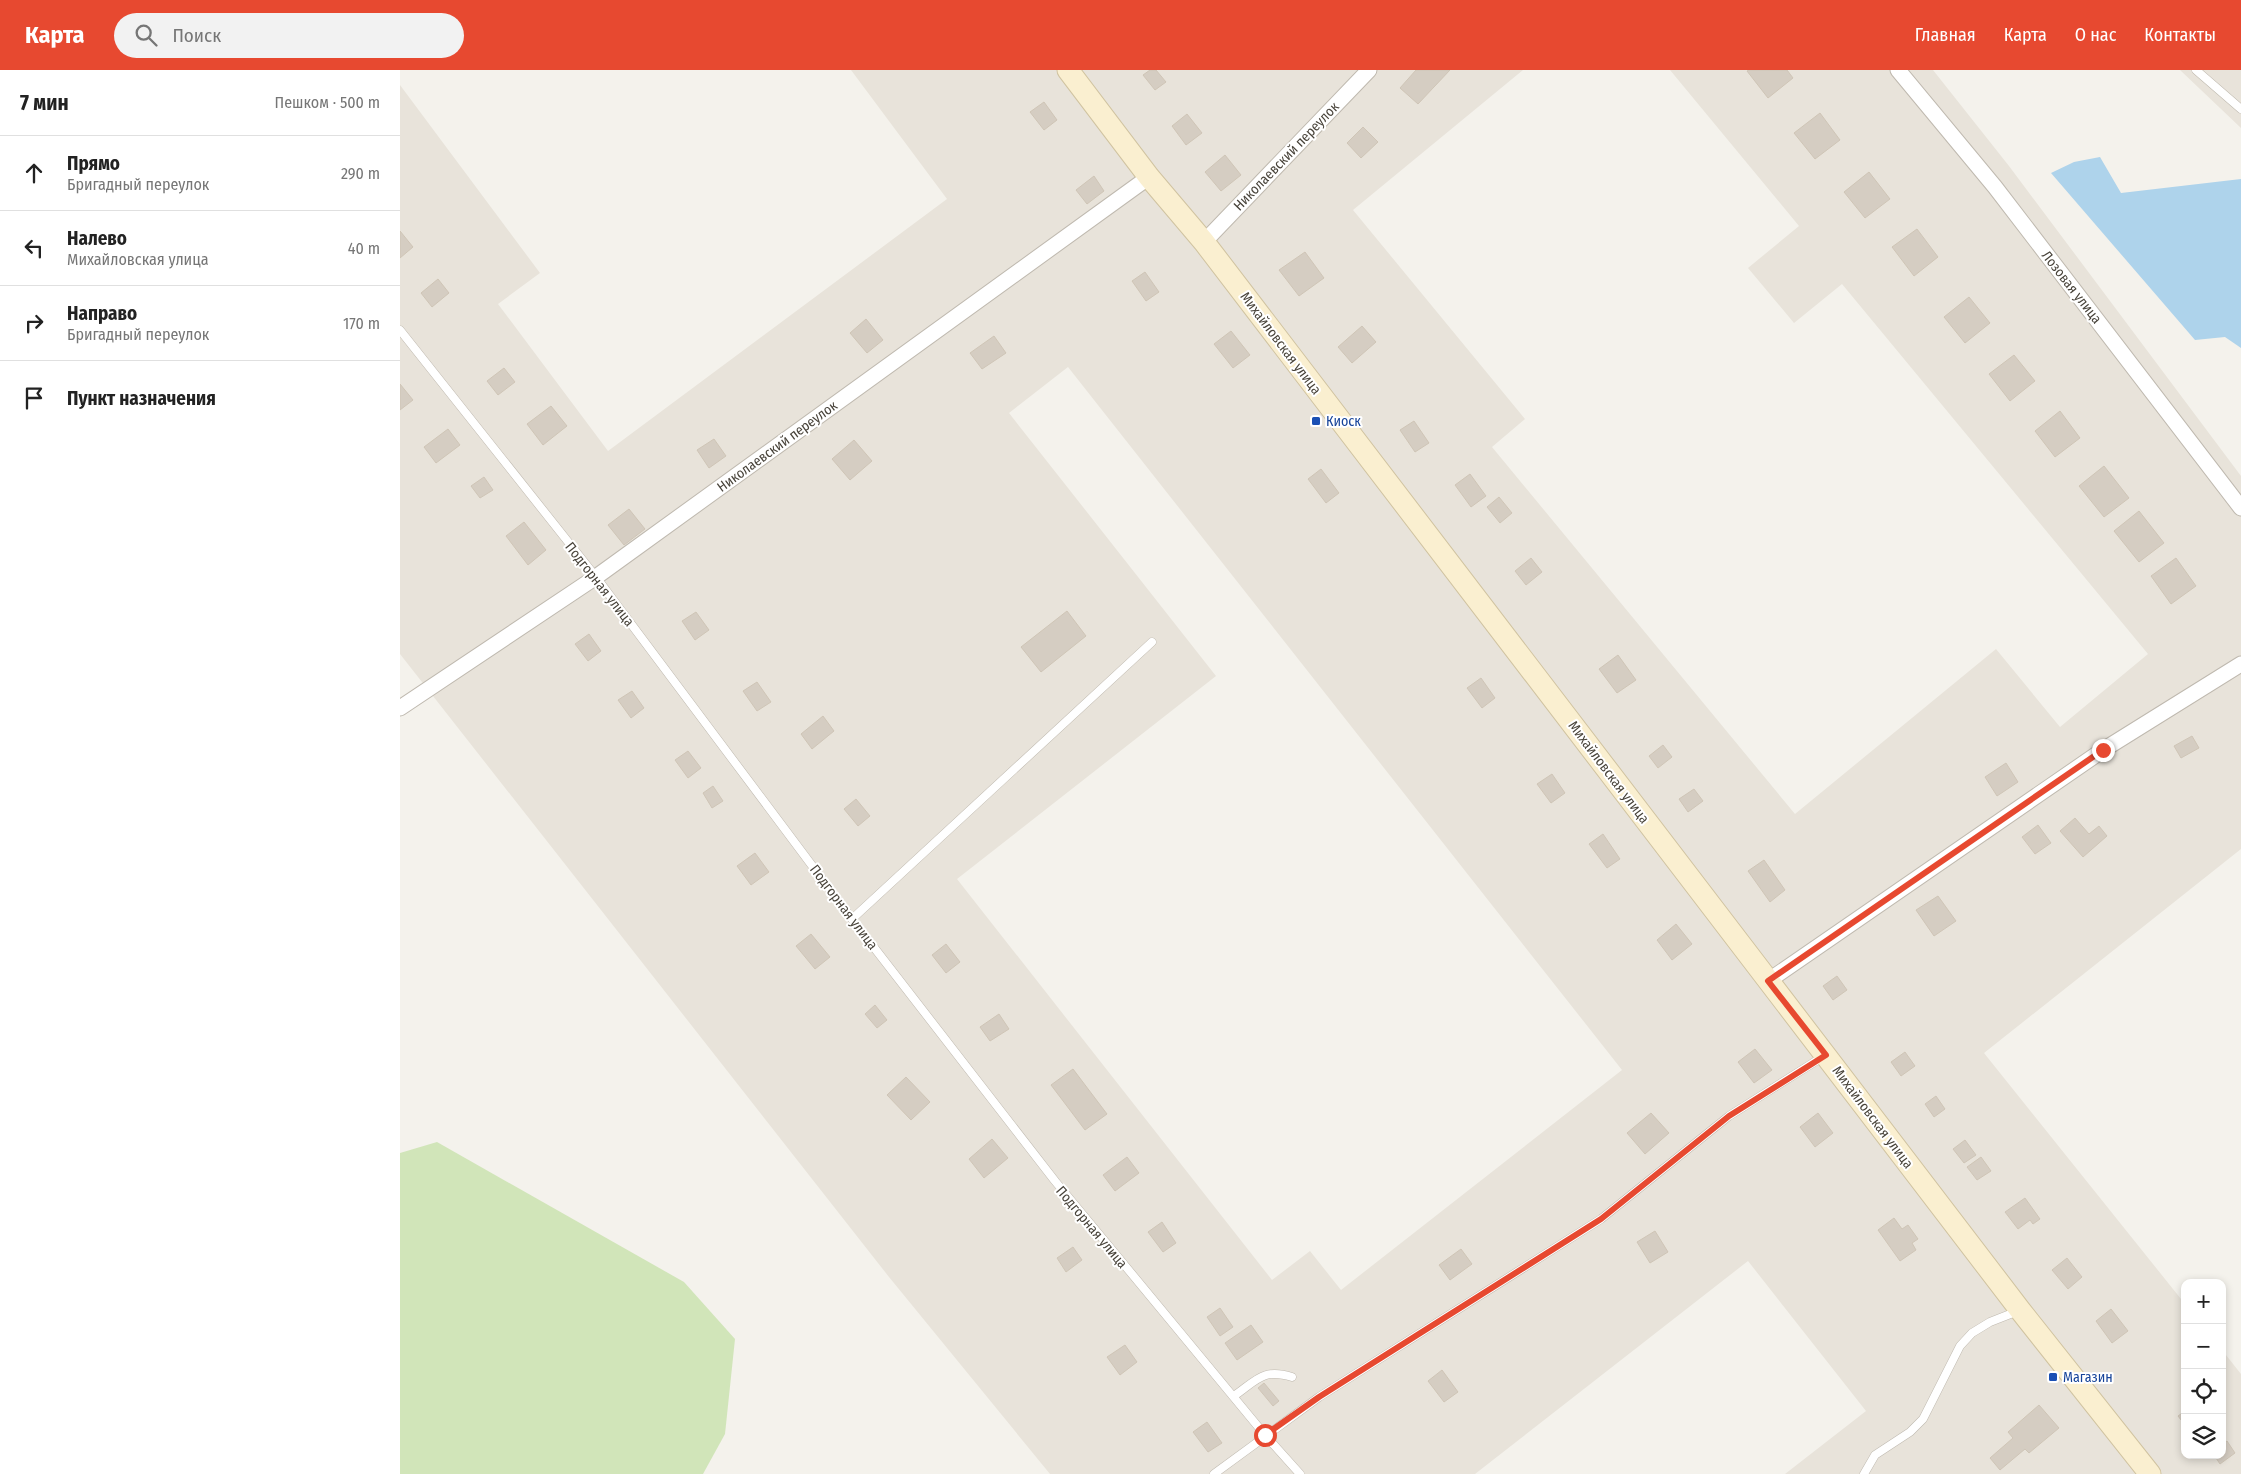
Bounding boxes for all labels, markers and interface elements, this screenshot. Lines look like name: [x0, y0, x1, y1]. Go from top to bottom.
search box: [114, 13, 464, 58]
text: Карта: [25, 21, 84, 49]
icon: search: [132, 21, 160, 49]
text: Поиск: [172, 24, 221, 47]
text: Главная: [1915, 24, 1976, 46]
text: Карта: [2004, 24, 2047, 46]
text: О нас: [2075, 24, 2116, 46]
text: Контакты: [2144, 24, 2216, 46]
text: 7 мин: [20, 90, 69, 116]
text: Пешком · 500 m: [275, 93, 380, 112]
street label: Николаевский переулок: [1230, 98, 1343, 214]
text: Прямо: [67, 152, 120, 175]
icon: ahead: [20, 159, 48, 187]
text: 290 m: [341, 164, 380, 183]
text: Бригадный переулок: [67, 175, 209, 194]
text: Налево: [67, 227, 127, 250]
icon: left: [20, 234, 48, 262]
text: 40 m: [348, 239, 380, 258]
street label: Лозовая улица: [2038, 247, 2105, 327]
text: Михайловская улица: [67, 250, 209, 269]
street label: Михайловская улица: [1237, 289, 1325, 398]
text: Направо: [67, 302, 137, 325]
icon: right: [20, 309, 48, 337]
text: 170 m: [343, 314, 380, 333]
text: Бригадный переулок: [67, 325, 209, 344]
icon: arrive: [20, 384, 48, 412]
text: Пункт назначения: [67, 387, 216, 410]
street label: Николаевский переулок: [714, 397, 841, 496]
place label: Киоск: [1326, 413, 1361, 430]
marker: Киоск: [1310, 415, 1322, 427]
street label: Подгорная улица: [561, 539, 638, 630]
street label: Михайловская улица: [1565, 718, 1653, 827]
route end: [2092, 739, 2115, 762]
street label: Подгорная улица: [806, 861, 881, 953]
street label: Михайловская улица: [1829, 1063, 1917, 1172]
street label: Подгорная улица: [1052, 1183, 1131, 1272]
map controls: [2181, 1279, 2226, 1459]
button: +: [2181, 1279, 2226, 1324]
button: −: [2181, 1324, 2226, 1369]
place label: Магазин: [2063, 1369, 2113, 1386]
button: locate: [2181, 1369, 2226, 1414]
marker: Магазин: [2047, 1371, 2059, 1383]
button: layers: [2181, 1414, 2226, 1459]
route start: [1254, 1424, 1277, 1447]

